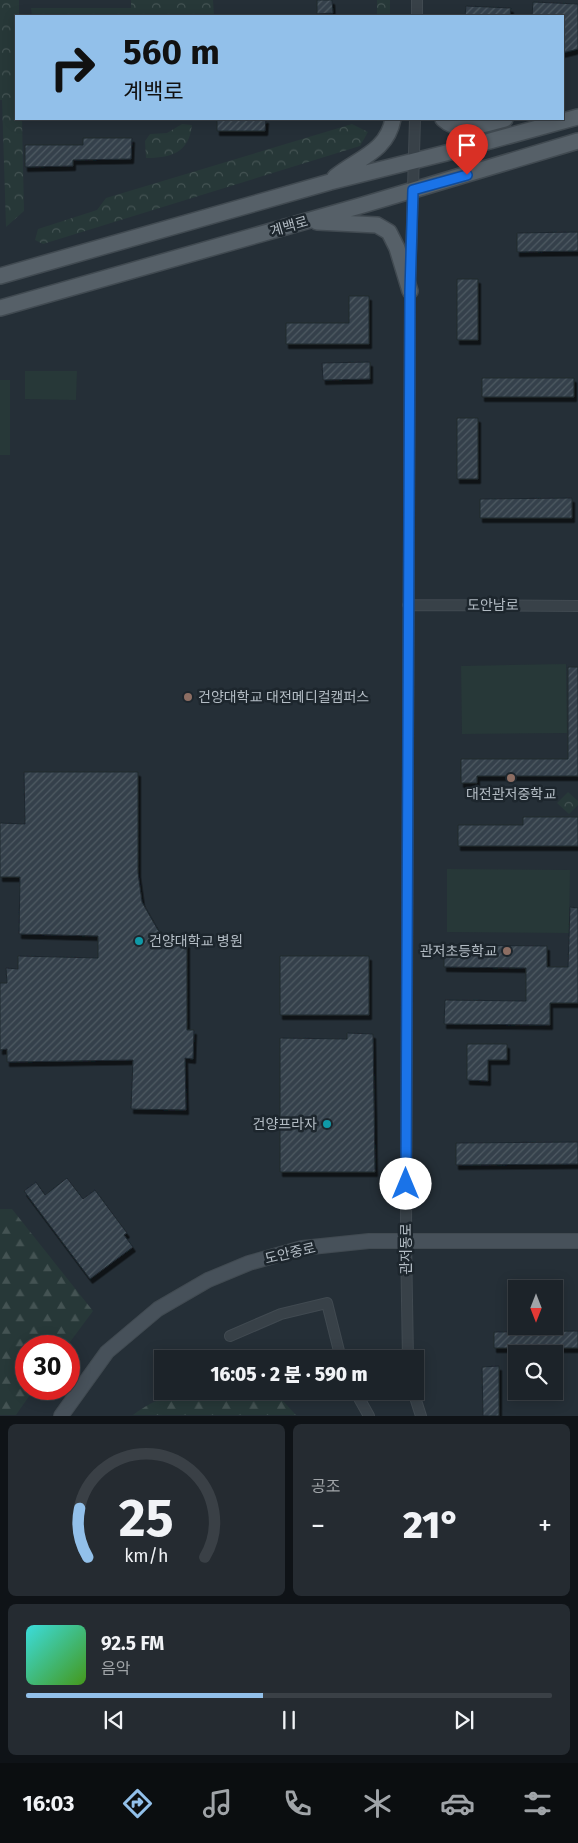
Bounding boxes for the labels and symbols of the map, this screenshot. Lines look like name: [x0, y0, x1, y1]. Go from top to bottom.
pin: [446, 124, 488, 175]
street label: 계백로: [268, 213, 310, 240]
street label: 도안남로: [467, 597, 519, 614]
place label: 건양대학교 대전메디컬캠퍼스: [198, 689, 369, 706]
marker: 건양대학교 대전메디컬캠퍼스: [182, 691, 194, 703]
marker: 대전관저중학교: [505, 772, 517, 784]
place label: 대전관저중학교: [466, 786, 556, 803]
place label: 건양대학교 병원: [149, 933, 243, 950]
marker: 건양대학교 병원: [133, 935, 145, 947]
place label: 관저초등학교: [420, 943, 497, 960]
marker: 관저초등학교: [501, 945, 513, 957]
place label: 건양프라자: [253, 1116, 317, 1133]
marker: 건양프라자: [321, 1118, 333, 1130]
position arrow: [379, 1157, 431, 1209]
street label: 관저동로: [398, 1223, 415, 1275]
street label: 도안중로: [263, 1239, 317, 1268]
north arrow: [508, 1280, 562, 1335]
speed limit sign: 30: [15, 1335, 80, 1400]

